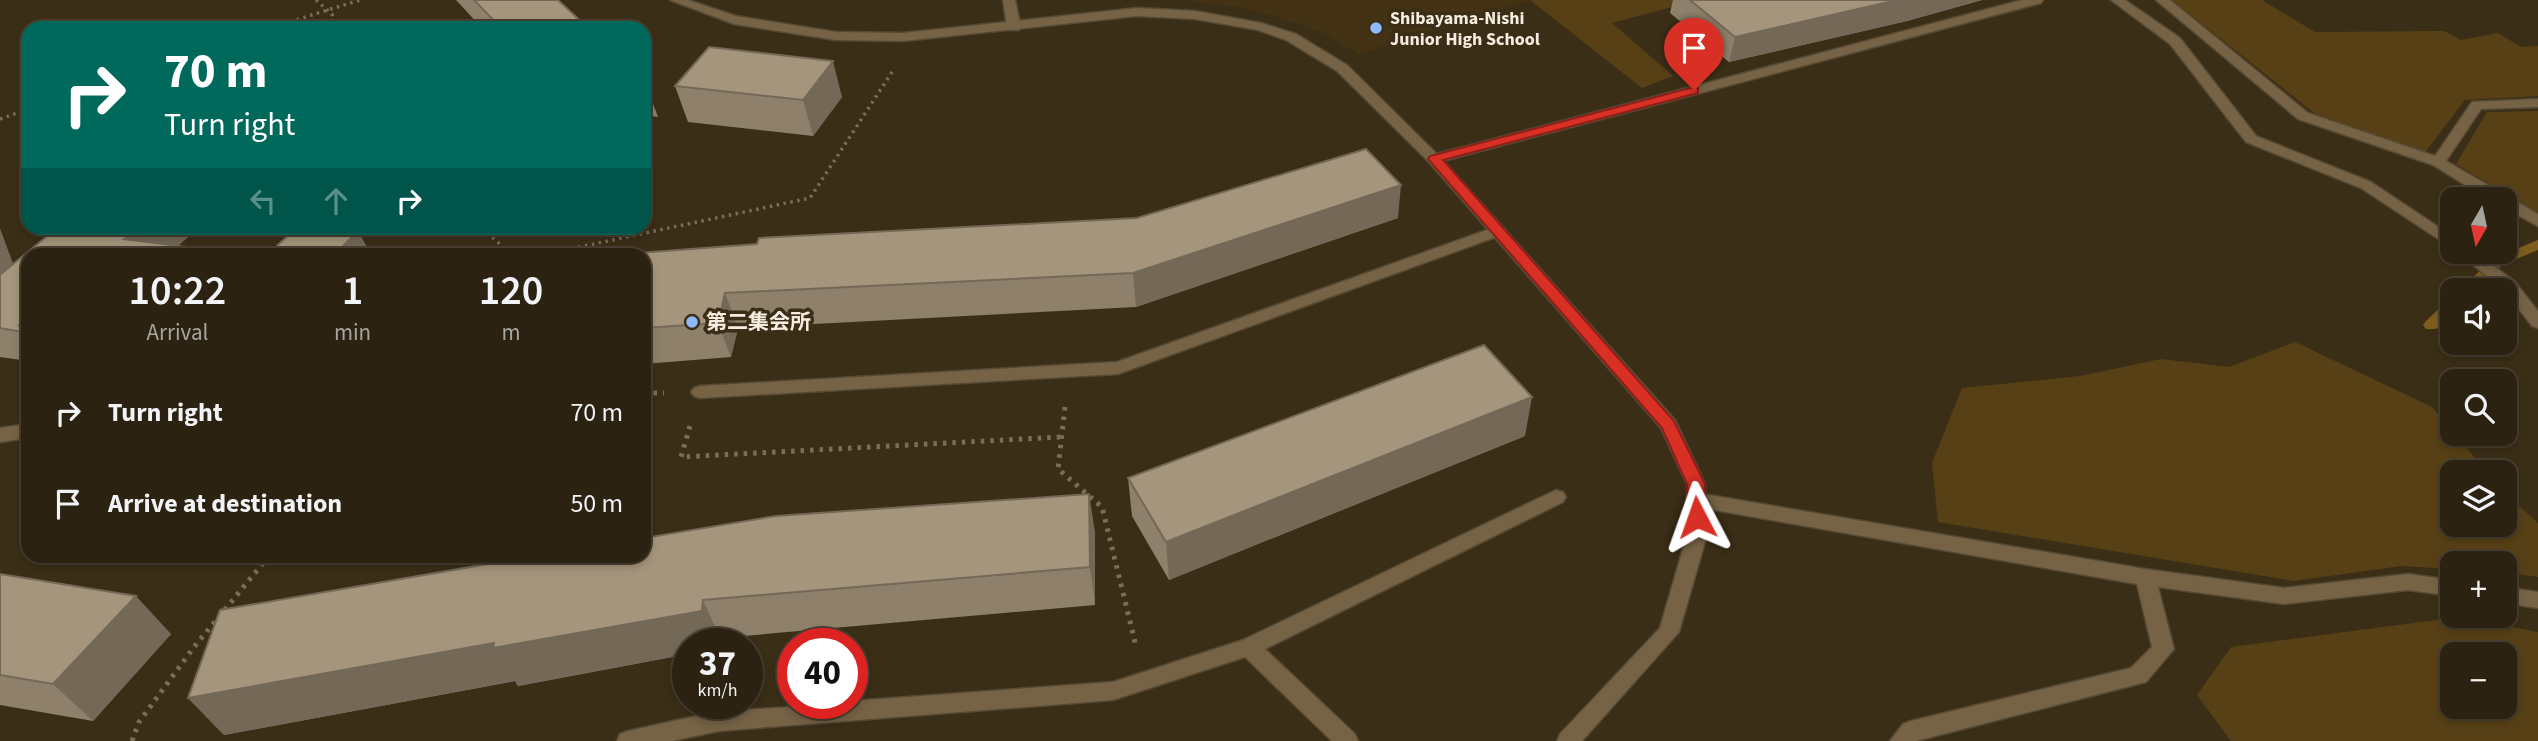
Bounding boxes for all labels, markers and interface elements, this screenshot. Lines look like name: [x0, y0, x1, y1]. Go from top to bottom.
place label: Shibayama-Nishi Junior High School: [1390, 6, 1540, 52]
pin: [1664, 18, 1724, 90]
marker: Shibayama-Nishi Junior High School: [1368, 20, 1384, 36]
icon: arrive: [1675, 29, 1713, 67]
text: 70 m: [164, 37, 268, 107]
icon: right: [49, 49, 140, 140]
text: Turn right: [164, 102, 295, 148]
icon: left: [244, 182, 282, 220]
icon: ahead: [317, 182, 355, 220]
icon: right: [390, 182, 428, 220]
north arrow: [2440, 187, 2516, 264]
map controls: [2440, 187, 2517, 719]
text: 10:22: [129, 261, 226, 321]
text: 1: [342, 261, 363, 321]
text: 120: [479, 261, 543, 321]
button: sound: [2440, 278, 2517, 355]
place label: 第二集会所: [706, 307, 811, 337]
marker: 第二集会所: [684, 314, 700, 330]
text: Arrival: [147, 316, 208, 349]
text: min: [334, 316, 371, 349]
text: m: [502, 316, 521, 349]
button: search: [2440, 369, 2517, 446]
icon: right: [49, 394, 87, 432]
text: Turn right: [108, 394, 223, 431]
text: 70 m: [570, 394, 623, 431]
button: layers: [2440, 460, 2517, 537]
position arrow: [1660, 480, 1734, 554]
icon: arrive: [49, 485, 87, 523]
text: Arrive at destination: [108, 485, 342, 522]
text: 50 m: [570, 485, 623, 522]
button: +: [2440, 551, 2517, 628]
speed limit sign: 40: [777, 628, 868, 719]
text: 37: [699, 639, 736, 689]
button: −: [2440, 642, 2517, 719]
text: km/h: [698, 678, 737, 703]

